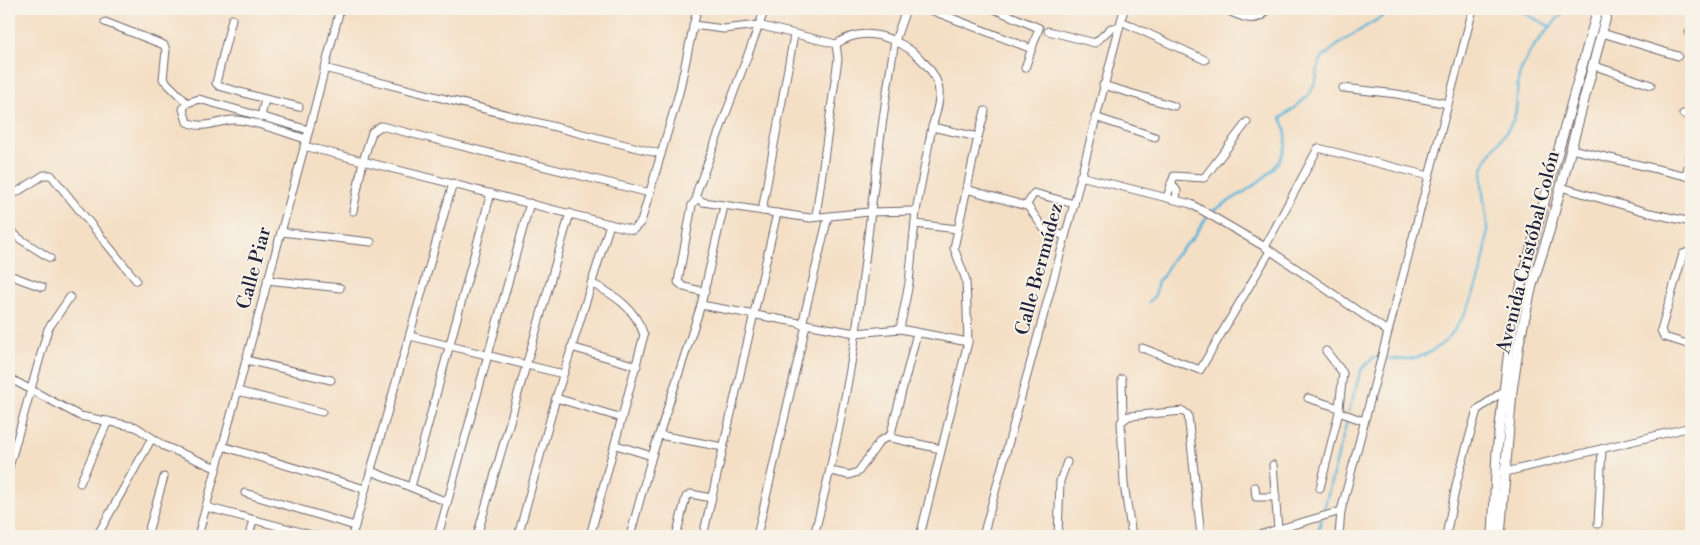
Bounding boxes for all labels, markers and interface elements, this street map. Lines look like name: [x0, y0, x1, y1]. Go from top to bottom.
street label: Avenida Cristóbal Colón: [1491, 148, 1565, 357]
street label: Calle Bermúdez: [1010, 200, 1068, 338]
street label: Calle Piar: [231, 224, 277, 312]

